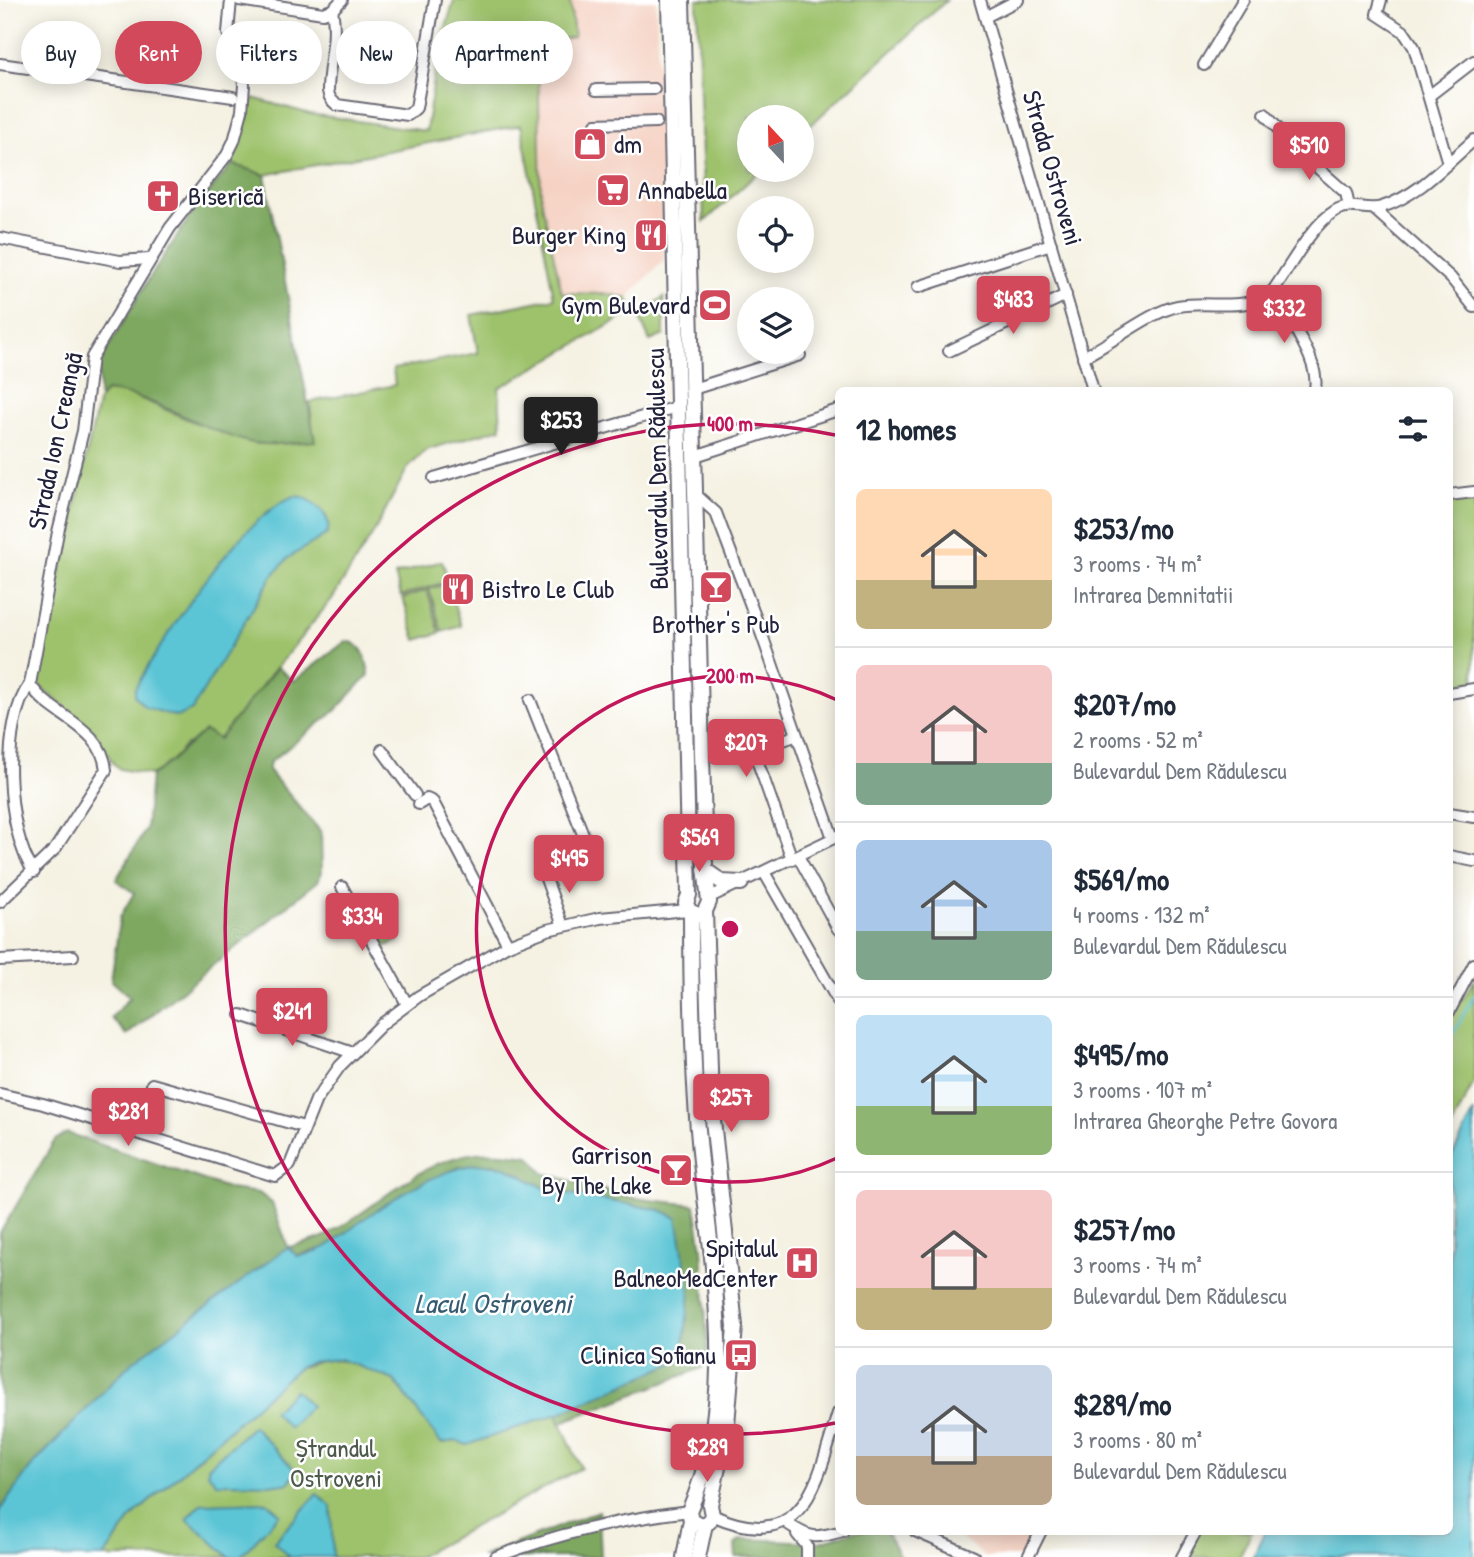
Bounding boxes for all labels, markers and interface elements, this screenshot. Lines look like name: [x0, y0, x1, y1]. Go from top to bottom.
chip: Buy: [21, 21, 101, 84]
chip: Rent: [115, 21, 202, 84]
chip: Filters: [216, 21, 322, 84]
chip: New: [336, 21, 417, 84]
chip: Apartment: [431, 21, 573, 84]
street label: Strada Ostroveni: [1015, 86, 1092, 249]
north arrow: [737, 105, 814, 182]
map controls: [737, 105, 814, 364]
pin: $510: [1268, 122, 1350, 182]
shop icon: dm: [571, 125, 609, 163]
place label: dm: [614, 126, 642, 161]
text: $510: [1289, 129, 1329, 160]
supermarket icon: Annabella: [594, 171, 632, 209]
place label: Annabella: [638, 172, 727, 207]
church icon: Biserică: [144, 177, 182, 215]
place label: Biserică: [188, 178, 263, 213]
button: locate: [737, 196, 814, 273]
restaurant icon: Burger King: [632, 216, 670, 254]
place label: Burger King: [512, 217, 626, 252]
pin: $483: [972, 276, 1054, 336]
text: $483: [993, 283, 1033, 314]
sports icon: Gym Bulevard: [696, 286, 734, 324]
pin: $332: [1243, 286, 1325, 345]
place label: Gym Bulevard: [561, 287, 690, 322]
button: layers: [737, 287, 814, 364]
text: $332: [1262, 292, 1306, 323]
street label: Bulevardul Dem Rădulescu: [637, 348, 676, 590]
street label: Strada Ion Creangă: [19, 349, 90, 533]
pin: $253: [520, 398, 602, 457]
text: $253: [540, 404, 582, 435]
text: 400 m: [707, 409, 753, 438]
text: 12 homes: [856, 409, 956, 449]
icon: filters: [1394, 410, 1432, 448]
text: $253/mo: [1073, 508, 1174, 548]
icon: home: [912, 517, 996, 601]
text: 3 rooms · 74 m²: [1073, 548, 1202, 579]
bar icon: Brother's Pub: [697, 568, 735, 606]
restaurant icon: Bistro Le Club: [439, 570, 477, 608]
place label: Bistro Le Club: [482, 571, 615, 606]
text: Intrarea Demnitatii: [1073, 579, 1233, 610]
place label: Brother's Pub: [652, 606, 780, 641]
text: 200 m: [706, 661, 754, 690]
text: $207/mo: [1073, 684, 1176, 724]
icon: home: [912, 693, 996, 777]
pin: $207: [705, 720, 787, 779]
text: 2 rooms · 52 m²: [1073, 724, 1203, 755]
text: $207: [724, 726, 768, 757]
text: Bulevardul Dem Rădulescu: [1073, 755, 1287, 786]
pin: $569: [658, 814, 740, 874]
text: $569: [679, 821, 719, 852]
pin: $495: [528, 836, 610, 895]
text: $495: [550, 842, 588, 873]
text: $569/mo: [1073, 859, 1169, 899]
icon: home: [912, 868, 996, 952]
pin: $334: [321, 894, 403, 953]
text: 4 rooms · 132 m²: [1073, 899, 1210, 930]
text: $334: [342, 900, 382, 931]
centre of rings: [718, 917, 742, 941]
text: Bulevardul Dem Rădulescu: [1073, 930, 1287, 961]
pin: $241: [251, 988, 333, 1048]
text: $241: [272, 995, 312, 1026]
text: $495/mo: [1073, 1034, 1168, 1074]
icon: home: [912, 1043, 996, 1127]
pin: $257: [690, 1074, 772, 1134]
text: 3 rooms · 107 m²: [1073, 1074, 1212, 1105]
text: $257: [709, 1081, 753, 1112]
pin: $281: [87, 1088, 169, 1148]
text: $281: [108, 1095, 148, 1126]
text: Intrarea Gheorghe Petre Govora: [1073, 1105, 1337, 1136]
place label: Garrison By The Lake: [541, 1137, 652, 1202]
bar icon: Garrison By The Lake: [657, 1151, 695, 1189]
text: $257/mo: [1073, 1209, 1175, 1249]
icon: home: [912, 1218, 996, 1302]
place label: Spitalul BalneoMedCenter: [614, 1230, 778, 1295]
hospital icon: Spitalul BalneoMedCenter: [783, 1244, 821, 1282]
text: 3 rooms · 74 m²: [1073, 1249, 1202, 1280]
text: Bulevardul Dem Rădulescu: [1073, 1280, 1287, 1311]
water label: Lacul Ostroveni: [415, 1284, 574, 1322]
bus stop icon: Clinica Sofianu: [722, 1336, 760, 1374]
place label: Clinica Sofianu: [580, 1337, 716, 1372]
text: $289/mo: [1073, 1384, 1171, 1424]
icon: home: [912, 1393, 996, 1477]
pin: $289: [666, 1424, 748, 1484]
text: 3 rooms · 80 m²: [1073, 1424, 1202, 1455]
park label: Ștrandul Ostroveni: [290, 1430, 382, 1495]
text: $289: [687, 1431, 727, 1462]
text: Bulevardul Dem Rădulescu: [1073, 1455, 1287, 1486]

